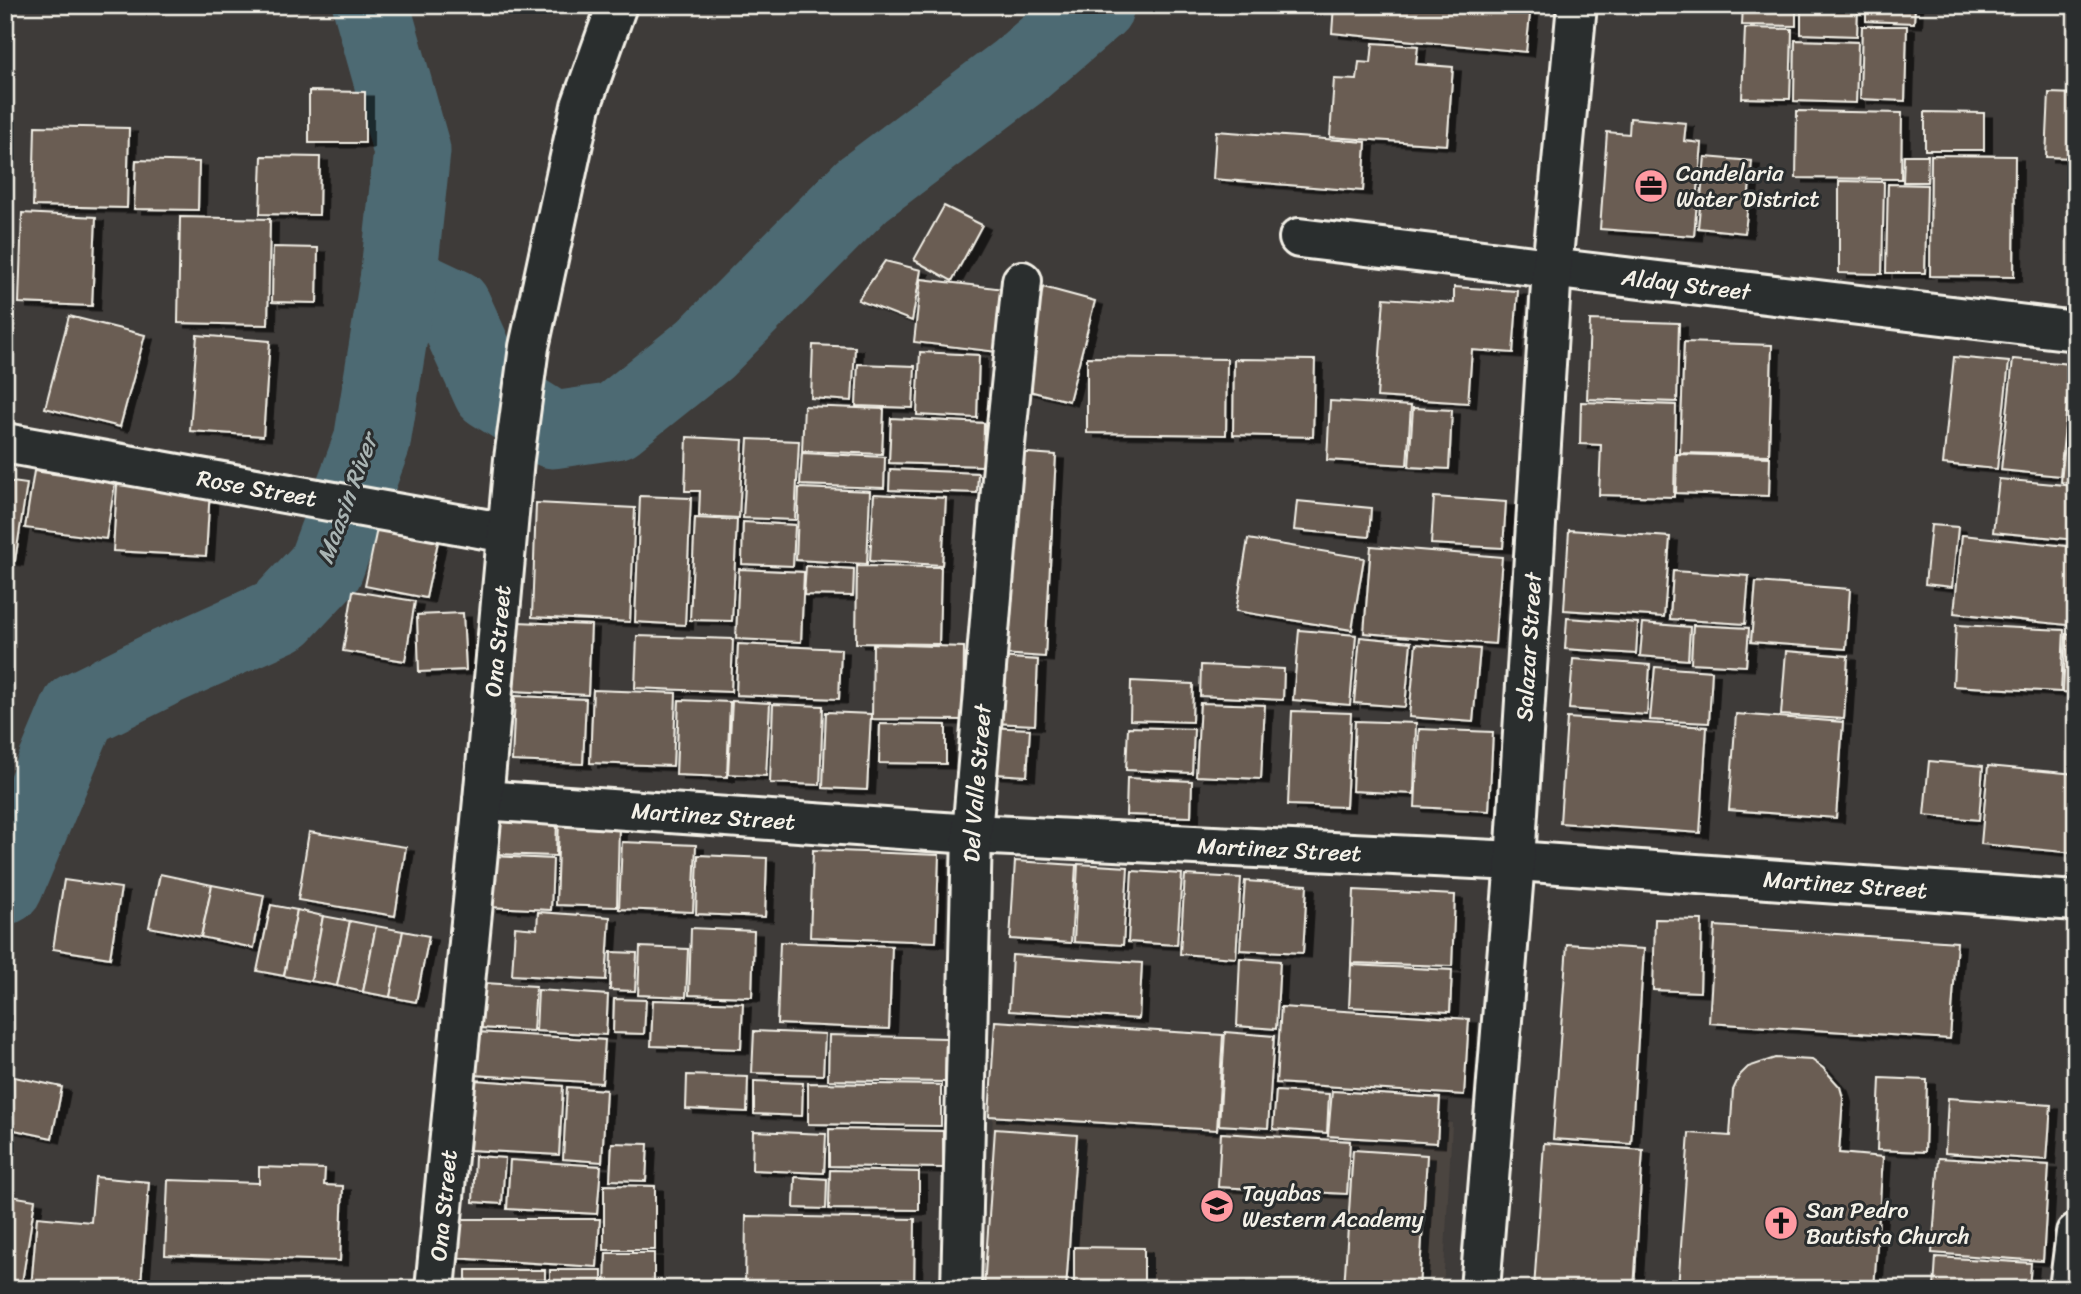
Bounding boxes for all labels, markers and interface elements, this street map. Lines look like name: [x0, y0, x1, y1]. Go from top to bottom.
place label: Candelaria Water District: [1676, 153, 1819, 220]
office icon: Candelaria Water District: [1632, 167, 1670, 205]
street label: Alday Street: [1619, 257, 1754, 313]
water label: Maasin River: [304, 424, 391, 570]
street label: Rose Street: [194, 458, 320, 520]
street label: Salazar Street: [1504, 570, 1554, 722]
street label: Ona Street: [472, 584, 523, 699]
street label: Del Valle Street: [951, 701, 1004, 863]
street label: Martinez Street: [630, 790, 797, 843]
street label: Martinez Street: [1196, 825, 1363, 874]
street label: Martinez Street: [1762, 859, 1929, 911]
street label: Ona Street: [418, 1148, 470, 1263]
place label: Tayabas Western Academy: [1242, 1173, 1424, 1240]
school or university icon: Tayabas Western Academy: [1198, 1187, 1236, 1225]
place label: San Pedro Bautista Church: [1806, 1190, 1970, 1257]
church icon: San Pedro Bautista Church: [1762, 1204, 1800, 1242]

